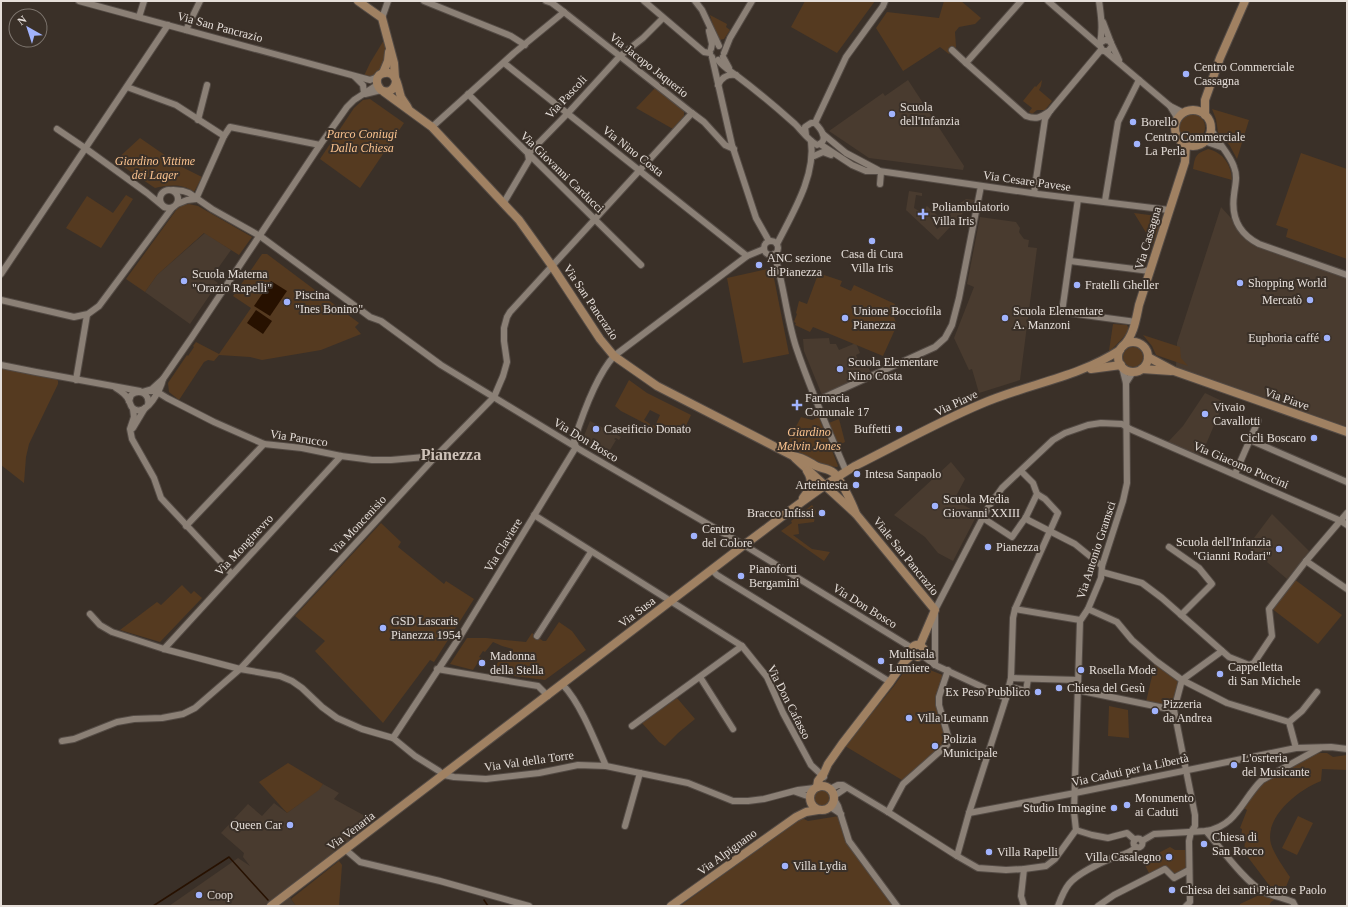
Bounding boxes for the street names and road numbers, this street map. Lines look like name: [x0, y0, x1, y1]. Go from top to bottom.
street label: Via San Pancrazio: [176, 9, 264, 45]
street label: Via Jacopo Jaquerio: [607, 30, 691, 100]
street label: Via Pascoli: [542, 72, 590, 122]
street label: Via Nino Costa: [600, 123, 667, 180]
street label: Via Giovanni Carducci: [517, 129, 607, 216]
street label: Via Cesare Pavese: [982, 168, 1072, 194]
street label: Via Cassagna: [1132, 204, 1164, 271]
street label: Via San Pancrazio: [561, 262, 621, 342]
street label: Via Piave: [1263, 385, 1311, 413]
street label: Via Piave: [932, 387, 980, 419]
street label: Via Don Bosco: [551, 415, 621, 465]
street label: Via Parucco: [269, 427, 329, 449]
street label: Via Giacomo Puccini: [1191, 439, 1292, 492]
street label: Via Moncenisio: [327, 492, 389, 558]
street label: Via Antonio Gramsci: [1074, 499, 1119, 601]
street label: Via Monginevro: [212, 511, 276, 579]
street label: Viale San Pancrazio: [870, 514, 942, 598]
street label: Via Claviere: [481, 516, 525, 574]
street label: Via Don Bosco: [830, 581, 900, 631]
street label: Via Susa: [616, 593, 659, 630]
street label: Via Don Cafasso: [764, 663, 814, 741]
street label: Via Val della Torre: [483, 748, 575, 774]
street label: Via Caduti per la Libertà: [1070, 751, 1190, 789]
street label: Via Venaria: [324, 808, 378, 853]
street label: Via Alpignano: [695, 826, 759, 878]

